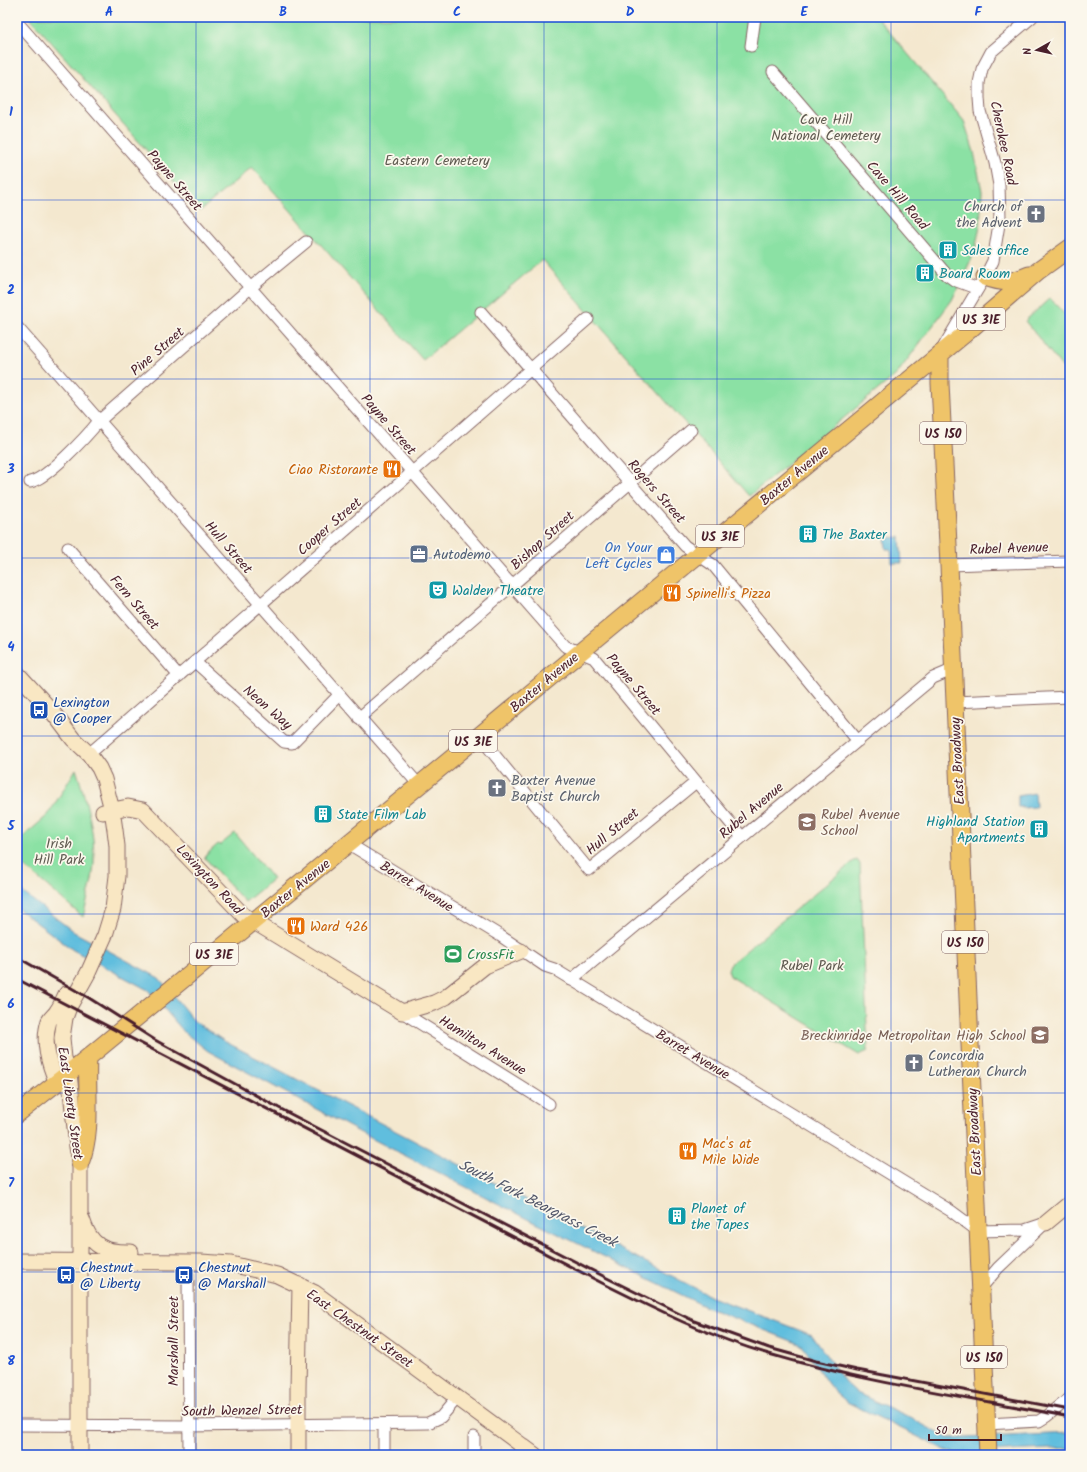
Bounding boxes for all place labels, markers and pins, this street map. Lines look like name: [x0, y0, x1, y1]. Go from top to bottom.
place label: Church of the Advent: [957, 196, 1024, 234]
church icon: Church of the Advent: [1025, 203, 1047, 225]
building icon: Sales office: [937, 239, 959, 261]
place label: Sales office: [962, 240, 1030, 262]
building icon: Board Room: [914, 262, 936, 284]
place label: Board Room: [939, 263, 1010, 285]
restaurant icon: Ciao Ristorante: [381, 458, 403, 480]
place label: Ciao Ristorante: [288, 459, 379, 481]
building icon: The Baxter: [797, 523, 819, 545]
place label: The Baxter: [822, 524, 888, 546]
place label: On Your Left Cycles: [585, 537, 653, 575]
office icon: Autodemo: [408, 543, 430, 565]
place label: Autodemo: [433, 544, 491, 566]
shop icon: On Your Left Cycles: [655, 544, 677, 566]
theatre icon: Walden Theatre: [427, 579, 449, 601]
place label: Walden Theatre: [452, 580, 544, 602]
restaurant icon: Spinelli's Pizza: [661, 582, 683, 604]
place label: Spinelli's Pizza: [686, 583, 771, 605]
place label: Lexington @ Cooper: [53, 692, 112, 730]
bus stop icon: Lexington @ Cooper: [28, 699, 50, 721]
place label: Baxter Avenue Baptist Church: [511, 770, 600, 808]
church icon: Baxter Avenue Baptist Church: [486, 777, 508, 799]
building icon: State Film Lab: [312, 803, 334, 825]
place label: State Film Lab: [337, 804, 427, 826]
place label: Rubel Avenue School: [821, 804, 901, 842]
school or university icon: Rubel Avenue School: [796, 811, 818, 833]
place label: Highland Station Apartments: [926, 811, 1025, 849]
building icon: Highland Station Apartments: [1028, 818, 1050, 840]
restaurant icon: Ward 426: [285, 915, 307, 937]
place label: Ward 426: [310, 916, 368, 938]
sports icon: CrossFit: [442, 943, 464, 965]
place label: CrossFit: [467, 944, 515, 966]
school or university icon: Breckinridge Metropolitan High School: [1029, 1024, 1051, 1046]
place label: Breckinridge Metropolitan High School: [801, 1025, 1027, 1047]
place label: Concordia Lutheran Church: [928, 1045, 1027, 1083]
church icon: Concordia Lutheran Church: [903, 1052, 925, 1074]
place label: Mac's at Mile Wide: [702, 1133, 760, 1171]
restaurant icon: Mac's at Mile Wide: [677, 1140, 699, 1162]
place label: Planet of the Tapes: [691, 1198, 749, 1236]
building icon: Planet of the Tapes: [666, 1205, 688, 1227]
place label: Chestnut @ Liberty: [80, 1257, 141, 1295]
place label: Chestnut @ Marshall: [198, 1257, 267, 1295]
bus stop icon: Chestnut @ Liberty: [55, 1264, 77, 1286]
bus stop icon: Chestnut @ Marshall: [173, 1264, 195, 1286]

